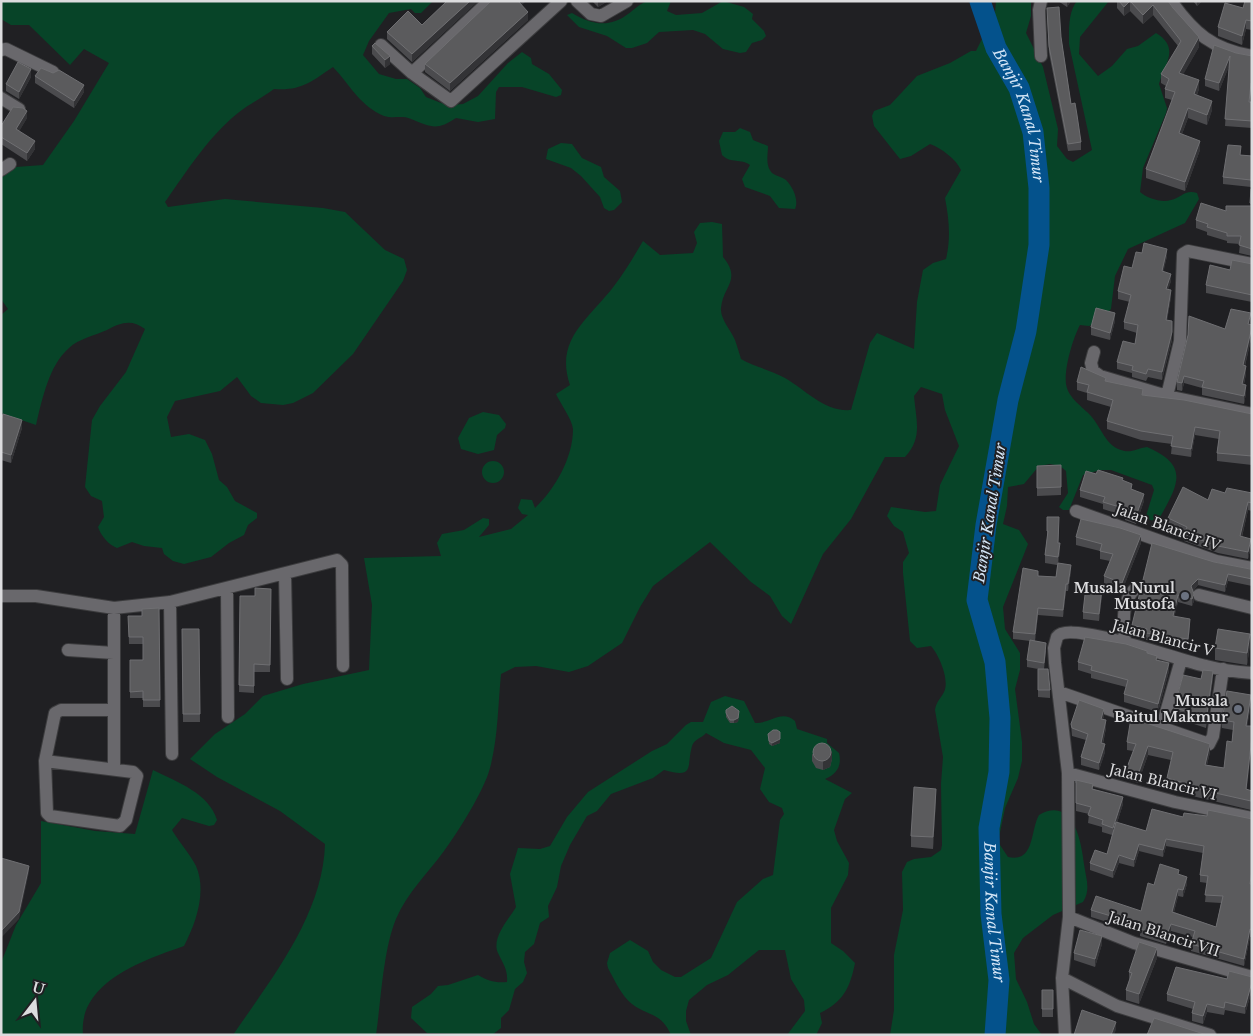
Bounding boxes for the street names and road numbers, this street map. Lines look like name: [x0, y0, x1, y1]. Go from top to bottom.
street label: Jalan Blancir IV: [1111, 499, 1224, 555]
street label: Jalan Blancir V: [1108, 615, 1217, 660]
street label: Jalan Blancir VI: [1105, 759, 1219, 804]
street label: Jalan Blancir VII: [1104, 907, 1222, 961]

